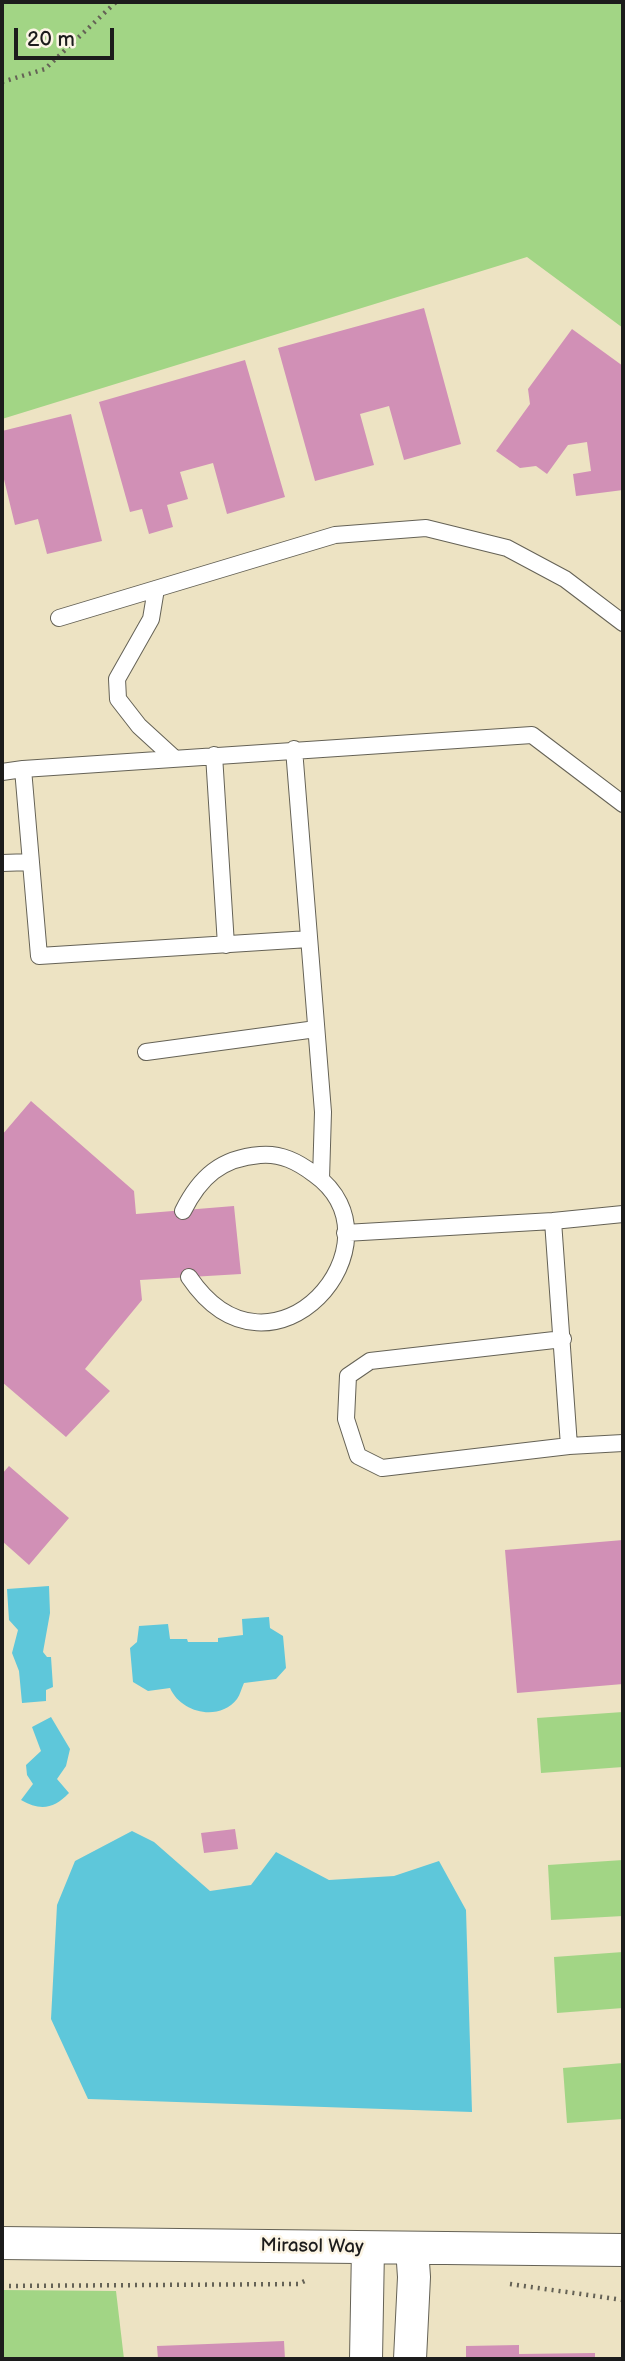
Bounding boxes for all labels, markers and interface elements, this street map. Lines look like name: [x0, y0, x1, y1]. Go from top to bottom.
scale bar: [18, 14, 117, 58]
text: 20 m: [27, 27, 75, 52]
street label: Mirasol Way: [260, 2235, 364, 2259]

